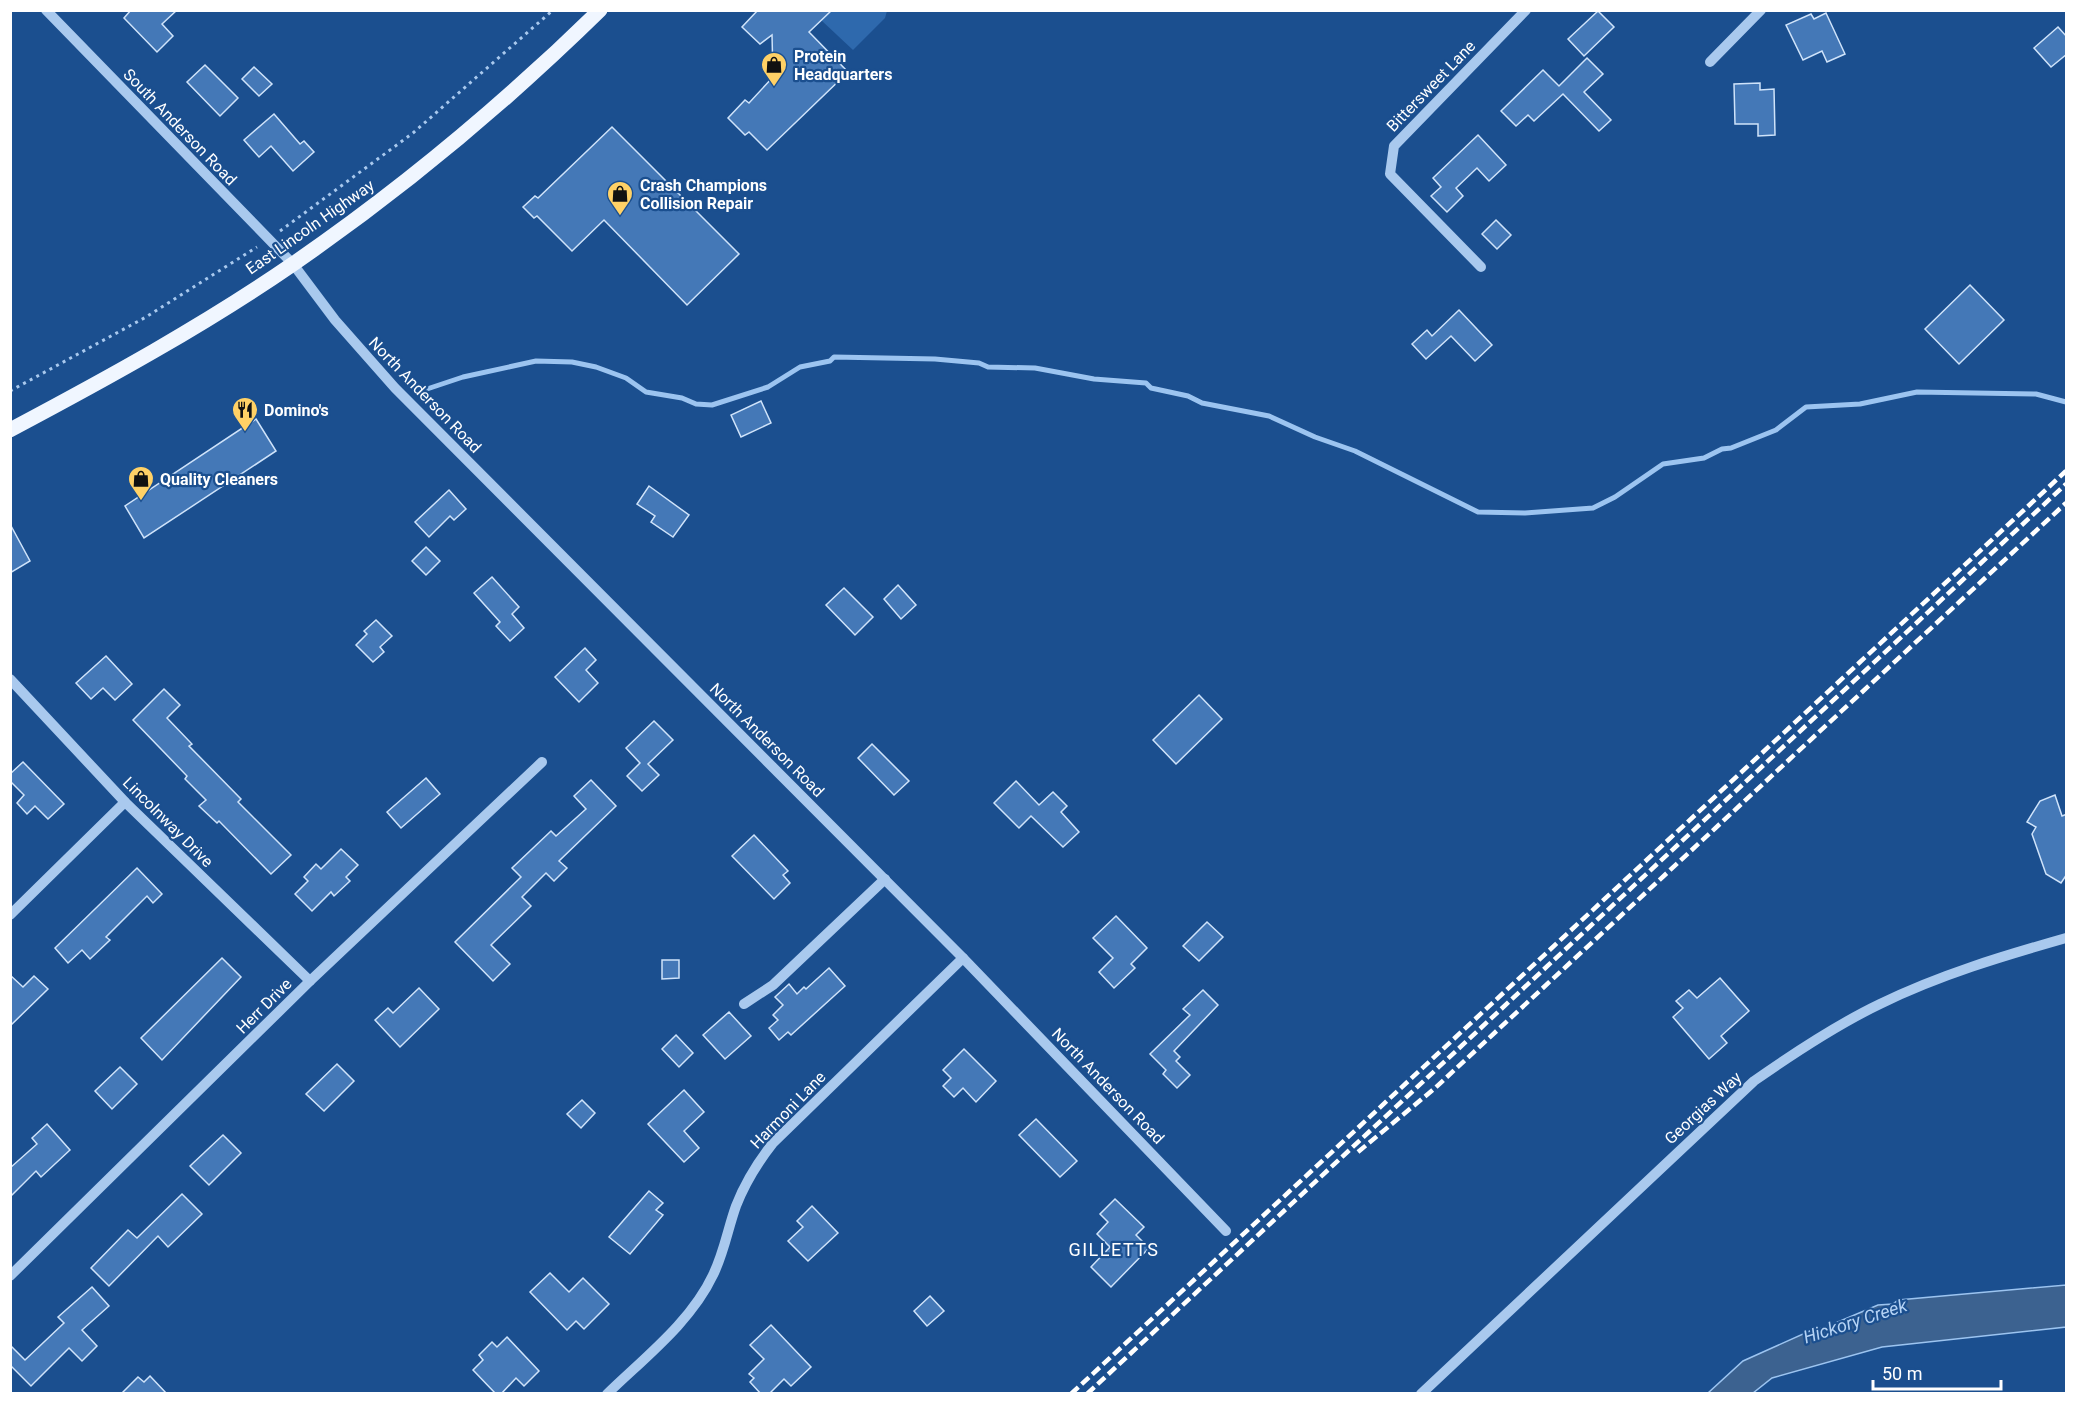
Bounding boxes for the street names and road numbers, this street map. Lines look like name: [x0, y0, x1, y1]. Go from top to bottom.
street label: Bittersweet Lane: [1383, 36, 1479, 136]
street label: South Anderson Road: [119, 65, 241, 189]
street label: East Lincoln Highway: [242, 175, 378, 278]
street label: North Anderson Road: [365, 333, 485, 457]
street label: North Anderson Road: [706, 679, 828, 801]
street label: Lincolnway Drive: [119, 773, 217, 871]
street label: Herr Drive: [232, 974, 296, 1038]
street label: North Anderson Road: [1048, 1024, 1168, 1148]
street label: Harmoni Lane: [746, 1067, 830, 1153]
street label: Georgias Way: [1661, 1067, 1746, 1148]

